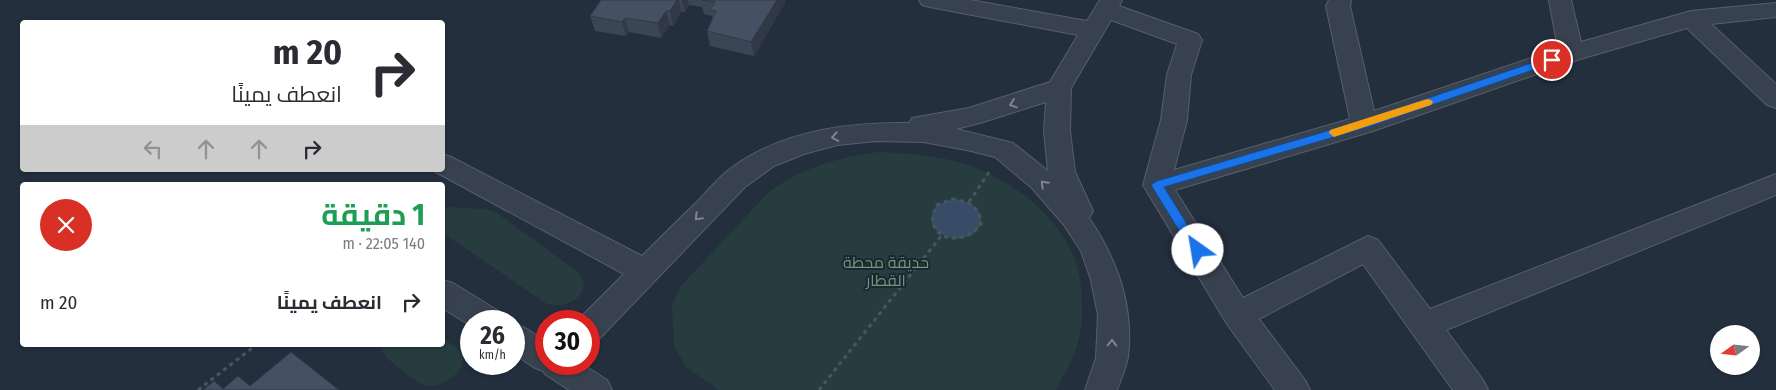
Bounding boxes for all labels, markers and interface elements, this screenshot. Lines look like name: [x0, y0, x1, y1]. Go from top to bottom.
text: 20 m: [273, 31, 342, 73]
pin: [1531, 39, 1573, 81]
icon: right: [360, 40, 425, 105]
icon: arrive: [1538, 46, 1566, 74]
text: انعطف يمينًا: [231, 81, 342, 108]
one-way arrow: [1009, 98, 1018, 108]
one-way arrow: [831, 132, 839, 142]
icon: left: [139, 135, 167, 163]
icon: ahead: [192, 135, 220, 163]
icon: ahead: [245, 135, 273, 163]
icon: right: [298, 135, 326, 163]
one-way arrow: [1041, 180, 1050, 189]
text: 1 دقيقة: [321, 197, 425, 233]
button: close: [40, 199, 92, 251]
one-way arrow: [695, 211, 704, 220]
position arrow: [1171, 223, 1223, 275]
text: 140 m · 22:05: [343, 234, 425, 253]
park label: حديقة محطة القطار: [843, 253, 929, 290]
icon: right: [397, 288, 425, 316]
text: 20 m: [40, 291, 77, 314]
text: انعطف يمينًا: [277, 291, 382, 314]
speed limit sign: 30: [535, 310, 600, 375]
text: 26: [480, 321, 505, 351]
north arrow: [1710, 325, 1760, 375]
map controls: [1710, 325, 1760, 375]
one-way arrow: [1107, 339, 1118, 347]
text: km/h: [479, 348, 506, 362]

